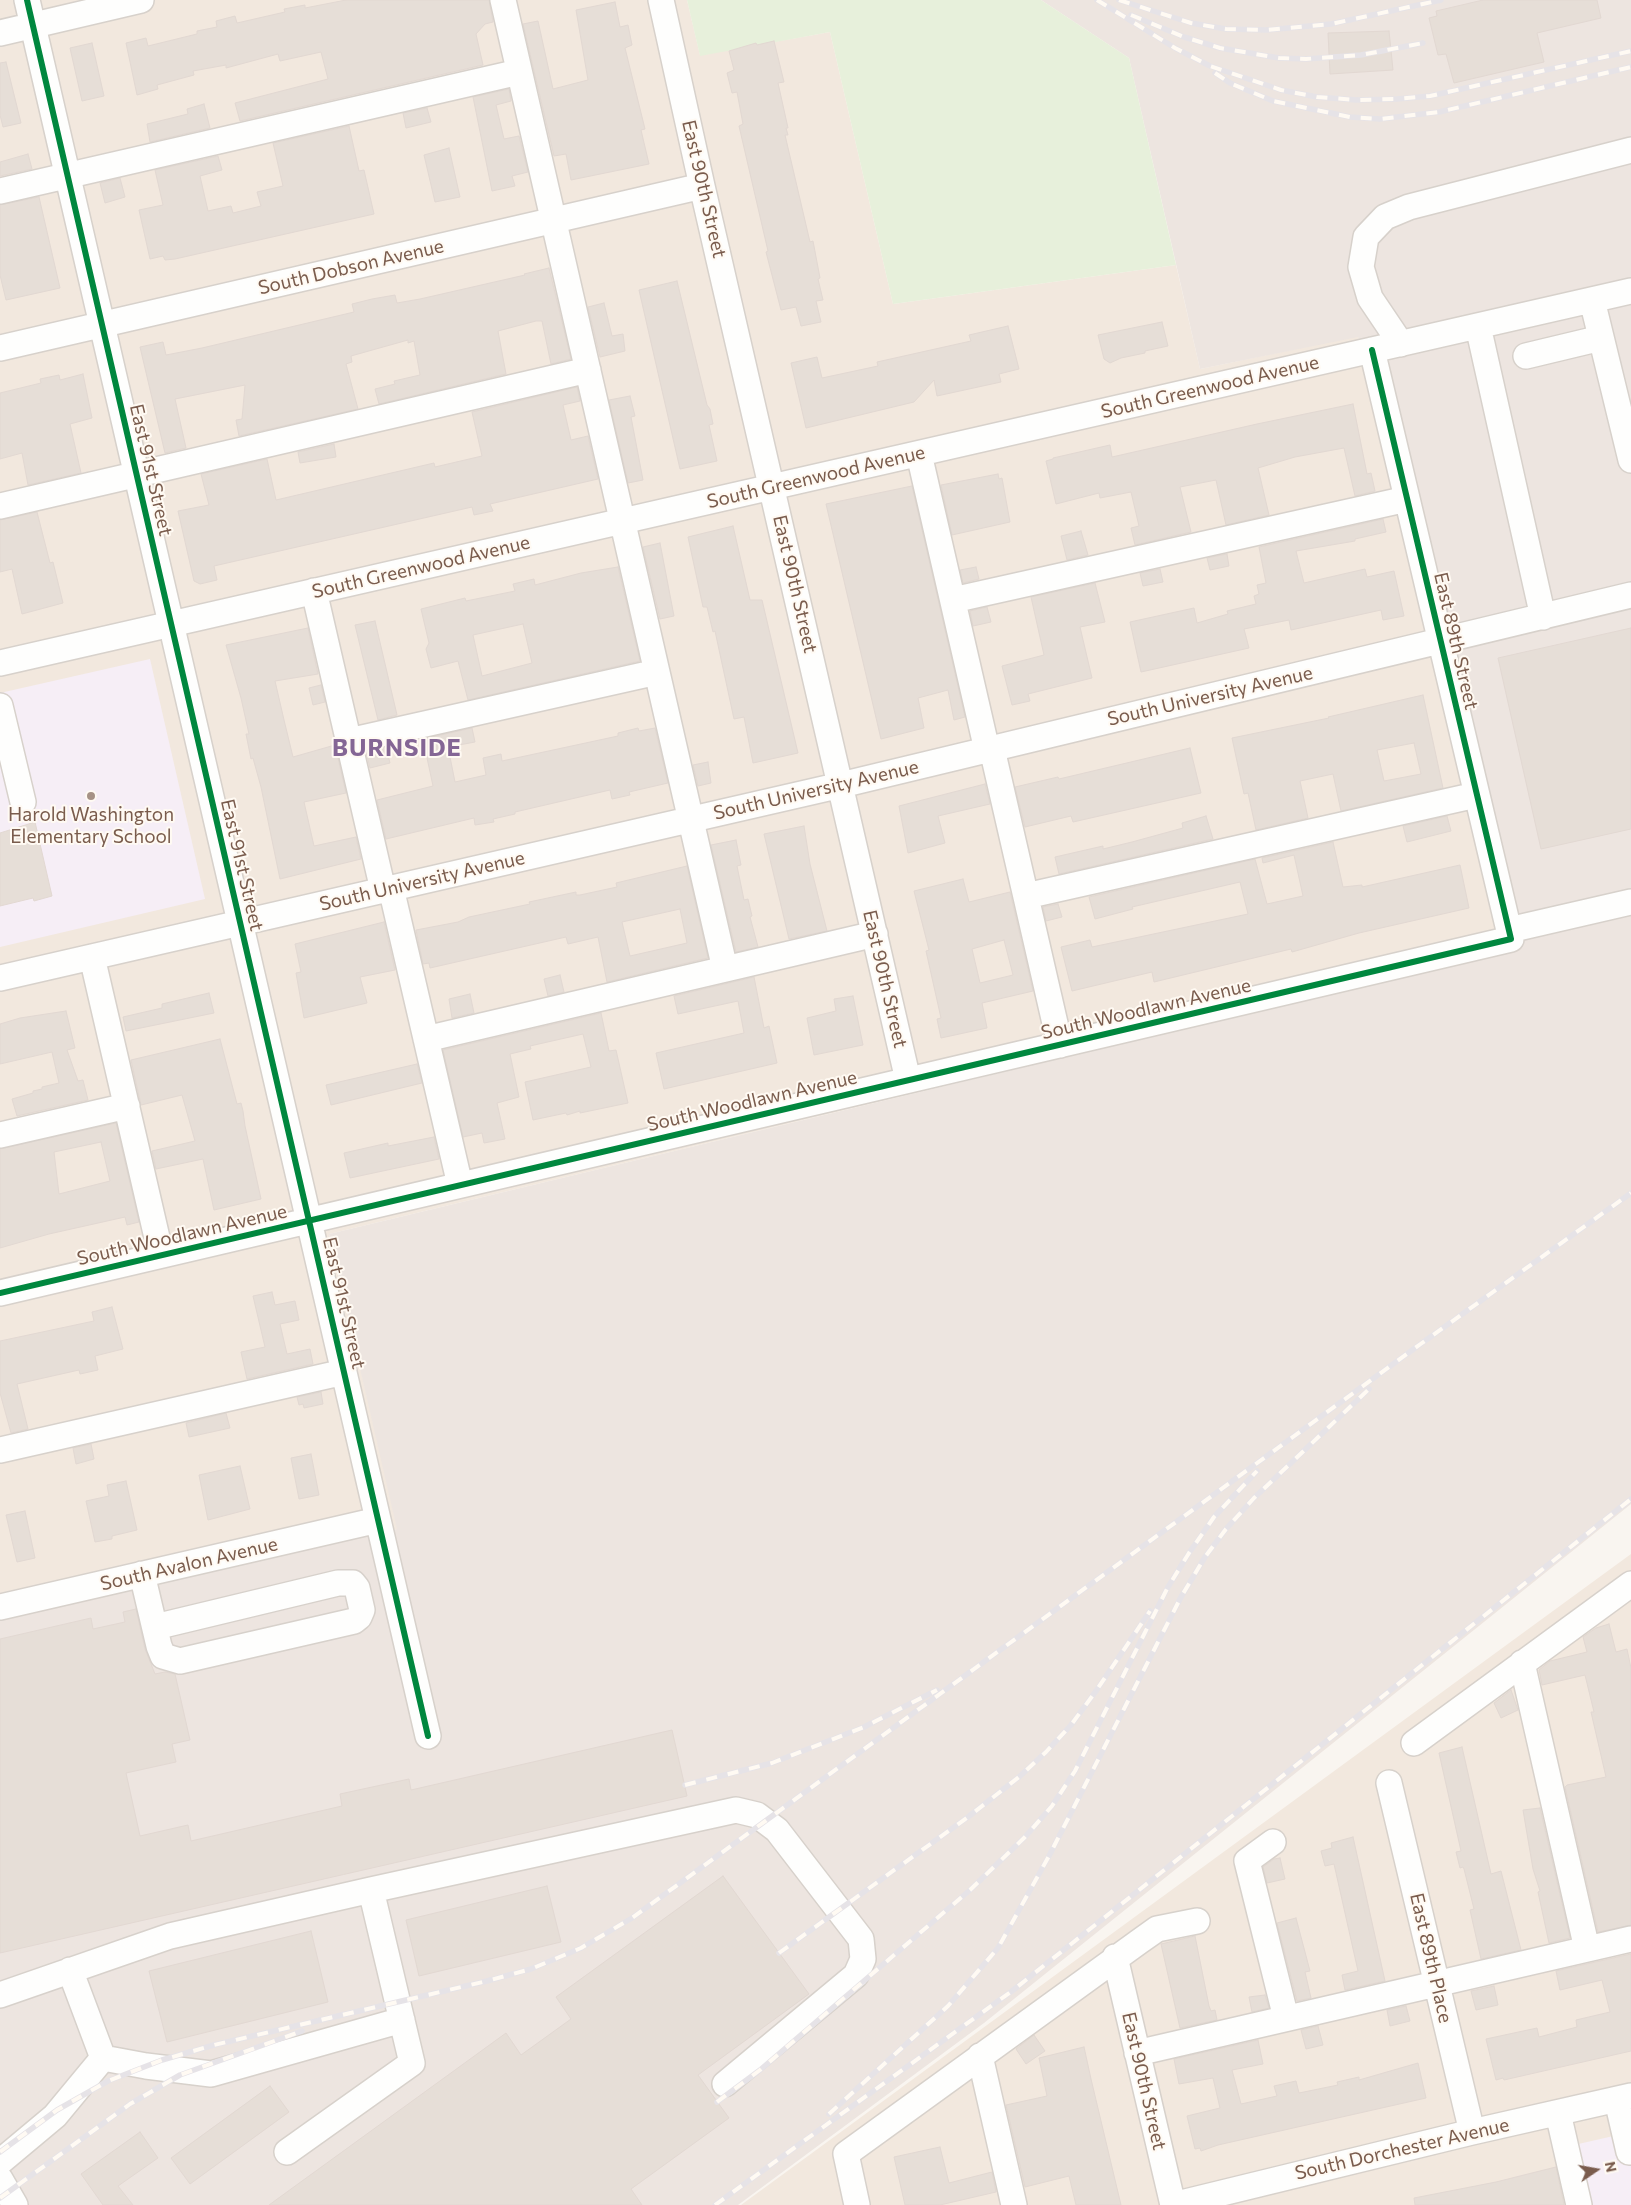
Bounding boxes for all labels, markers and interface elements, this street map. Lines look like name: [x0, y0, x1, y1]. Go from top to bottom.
street label: East 90th Street: [677, 118, 731, 260]
street label: South Dobson Avenue: [256, 235, 446, 299]
street label: South Greenwood Avenue: [1099, 351, 1321, 423]
street label: East 91st Street: [125, 402, 177, 538]
street label: South Greenwood Avenue: [705, 441, 927, 513]
street label: East 90th Street: [768, 513, 822, 655]
street label: South Greenwood Avenue: [310, 531, 532, 603]
street label: East 89th Street: [1429, 570, 1483, 712]
street label: South University Avenue: [1105, 661, 1315, 731]
district label: BURNSIDE: [331, 734, 463, 762]
street label: South University Avenue: [711, 755, 921, 825]
marker: Harold Washington Elementary School: [85, 790, 97, 802]
street label: East 91st Street: [216, 797, 268, 933]
place label: Harold Washington Elementary School: [8, 804, 174, 848]
street label: South University Avenue: [317, 846, 527, 916]
street label: East 90th Street: [858, 908, 912, 1050]
street label: South Woodlawn Avenue: [1039, 974, 1253, 1044]
street label: South Woodlawn Avenue: [645, 1066, 859, 1136]
street label: South Woodlawn Avenue: [75, 1200, 289, 1270]
street label: East 91st Street: [318, 1235, 370, 1371]
street label: South Avalon Avenue: [98, 1532, 280, 1596]
street label: East 89th Place: [1405, 1891, 1457, 2025]
street label: East 90th Street: [1117, 2010, 1171, 2152]
street label: South Dorchester Avenue: [1293, 2113, 1511, 2185]
north arrow: [1571, 2145, 1621, 2195]
text: N: [1602, 2160, 1621, 2174]

